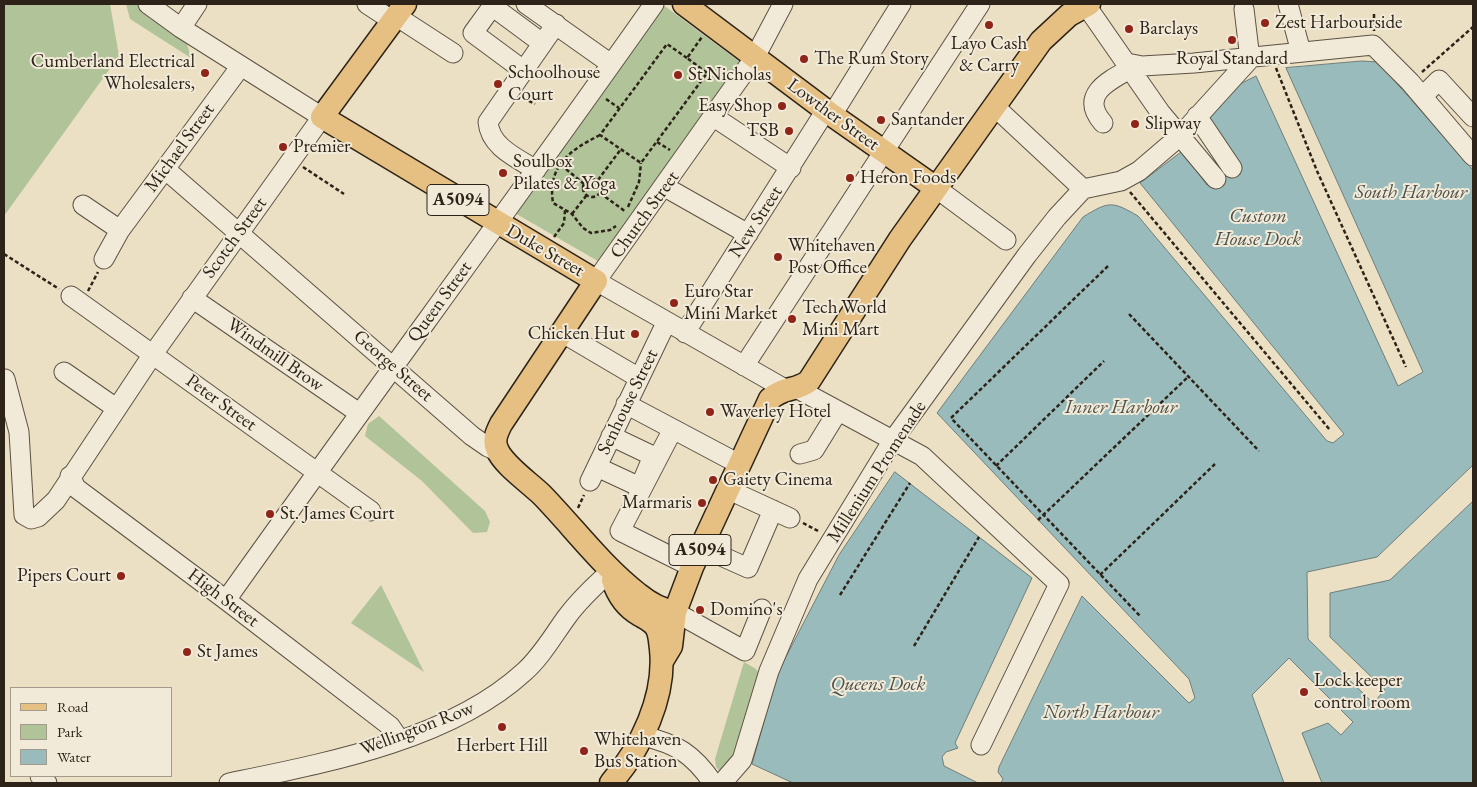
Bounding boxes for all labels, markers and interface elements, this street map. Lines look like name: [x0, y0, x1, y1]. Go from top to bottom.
place label: Zest Harbourside: [1275, 12, 1402, 34]
marker: Zest Harbourside: [1259, 17, 1271, 29]
place label: Barclays: [1139, 18, 1198, 40]
marker: Layo Cash & Carry: [983, 19, 995, 31]
marker: Barclays: [1123, 23, 1135, 35]
place label: Layo Cash & Carry: [951, 33, 1027, 77]
marker: Royal Standard: [1226, 34, 1238, 46]
place label: The Rum Story: [814, 48, 929, 70]
place label: Royal Standard: [1176, 48, 1288, 70]
place label: Cumberland Electrical Wholesalers,: [31, 51, 195, 95]
marker: The Rum Story: [798, 53, 810, 65]
place label: Schoolhouse Court: [508, 62, 600, 106]
place label: St Nicholas: [688, 64, 771, 86]
marker: Cumberland Electrical Wholesalers,: [199, 67, 211, 79]
marker: St Nicholas: [672, 69, 684, 81]
street label: Lowther Street: [782, 74, 884, 156]
marker: Schoolhouse Court: [492, 78, 504, 90]
place label: Easy Shop: [698, 95, 772, 117]
street label: Michael Street: [140, 99, 220, 197]
marker: Easy Shop: [776, 100, 788, 112]
place label: Santander: [891, 109, 964, 131]
place label: Slipway: [1145, 113, 1201, 135]
marker: Santander: [875, 114, 887, 126]
marker: Slipway: [1129, 118, 1141, 130]
place label: TSB: [746, 120, 779, 142]
marker: TSB: [783, 125, 795, 137]
place label: Premier: [293, 136, 350, 158]
marker: Premier: [277, 141, 289, 153]
place label: Soulbox Pilates & Yoga: [513, 151, 616, 195]
marker: Soulbox Pilates & Yoga: [497, 167, 509, 179]
street label: Church Street: [606, 167, 684, 263]
place label: Heron Foods: [860, 167, 956, 189]
marker: Heron Foods: [844, 172, 856, 184]
water label: South Harbour: [1355, 181, 1467, 205]
street label: New Street: [724, 182, 788, 262]
road number: A5094: [427, 184, 489, 216]
street label: Scotch Street: [198, 193, 272, 283]
water label: Custom House Dock: [1215, 205, 1301, 252]
street label: Duke Street: [502, 220, 588, 282]
place label: Whitehaven Post Office: [788, 235, 875, 279]
marker: Whitehaven Post Office: [772, 251, 784, 263]
street label: Queen Street: [403, 257, 477, 347]
place label: Euro Star Mini Market: [684, 281, 777, 325]
marker: Euro Star Mini Market: [668, 297, 680, 309]
place label: Tech World Mini Mart: [802, 297, 887, 341]
street label: Windmill Brow: [222, 313, 328, 397]
marker: Tech World Mini Mart: [786, 313, 798, 325]
place label: Chicken Hut: [528, 323, 625, 345]
street label: George Street: [349, 325, 437, 407]
marker: Chicken Hut: [629, 328, 641, 340]
street label: Senhouse Street: [593, 346, 663, 458]
street label: Peter Street: [181, 370, 261, 436]
water label: Inner Harbour: [1065, 396, 1177, 420]
street label: Millenium Promenade: [823, 397, 931, 547]
place label: Waverley Hotel: [720, 401, 831, 423]
marker: Waverley Hotel: [704, 406, 716, 418]
place label: Gaiety Cinema: [723, 469, 833, 491]
marker: Gaiety Cinema: [707, 474, 719, 486]
place label: Marmaris: [622, 492, 692, 514]
marker: Marmaris: [696, 497, 708, 509]
place label: St. James Court: [280, 503, 394, 525]
marker: St. James Court: [264, 508, 276, 520]
road number: A5094: [669, 534, 731, 566]
street label: High Street: [183, 564, 263, 632]
place label: Pipers Court: [17, 565, 111, 587]
marker: Pipers Court: [115, 570, 127, 582]
place label: Domino's: [710, 599, 783, 621]
marker: Domino's: [694, 604, 706, 616]
place label: St James: [197, 641, 258, 663]
marker: St James: [181, 646, 193, 658]
place label: Lock keeper control room: [1314, 670, 1411, 714]
water label: Queens Dock: [831, 673, 925, 697]
marker: Lock keeper control room: [1298, 686, 1310, 698]
legend: [10, 687, 172, 777]
text: Road: [57, 697, 88, 716]
street label: Wellington Row: [357, 697, 477, 761]
water label: North Harbour: [1043, 701, 1159, 725]
marker: Herbert Hill: [496, 721, 508, 733]
text: Park: [57, 722, 83, 741]
place label: Whitehaven Bus Station: [594, 729, 681, 773]
place label: Herbert Hill: [456, 735, 548, 757]
marker: Whitehaven Bus Station: [578, 745, 590, 757]
text: Water: [57, 747, 91, 766]

